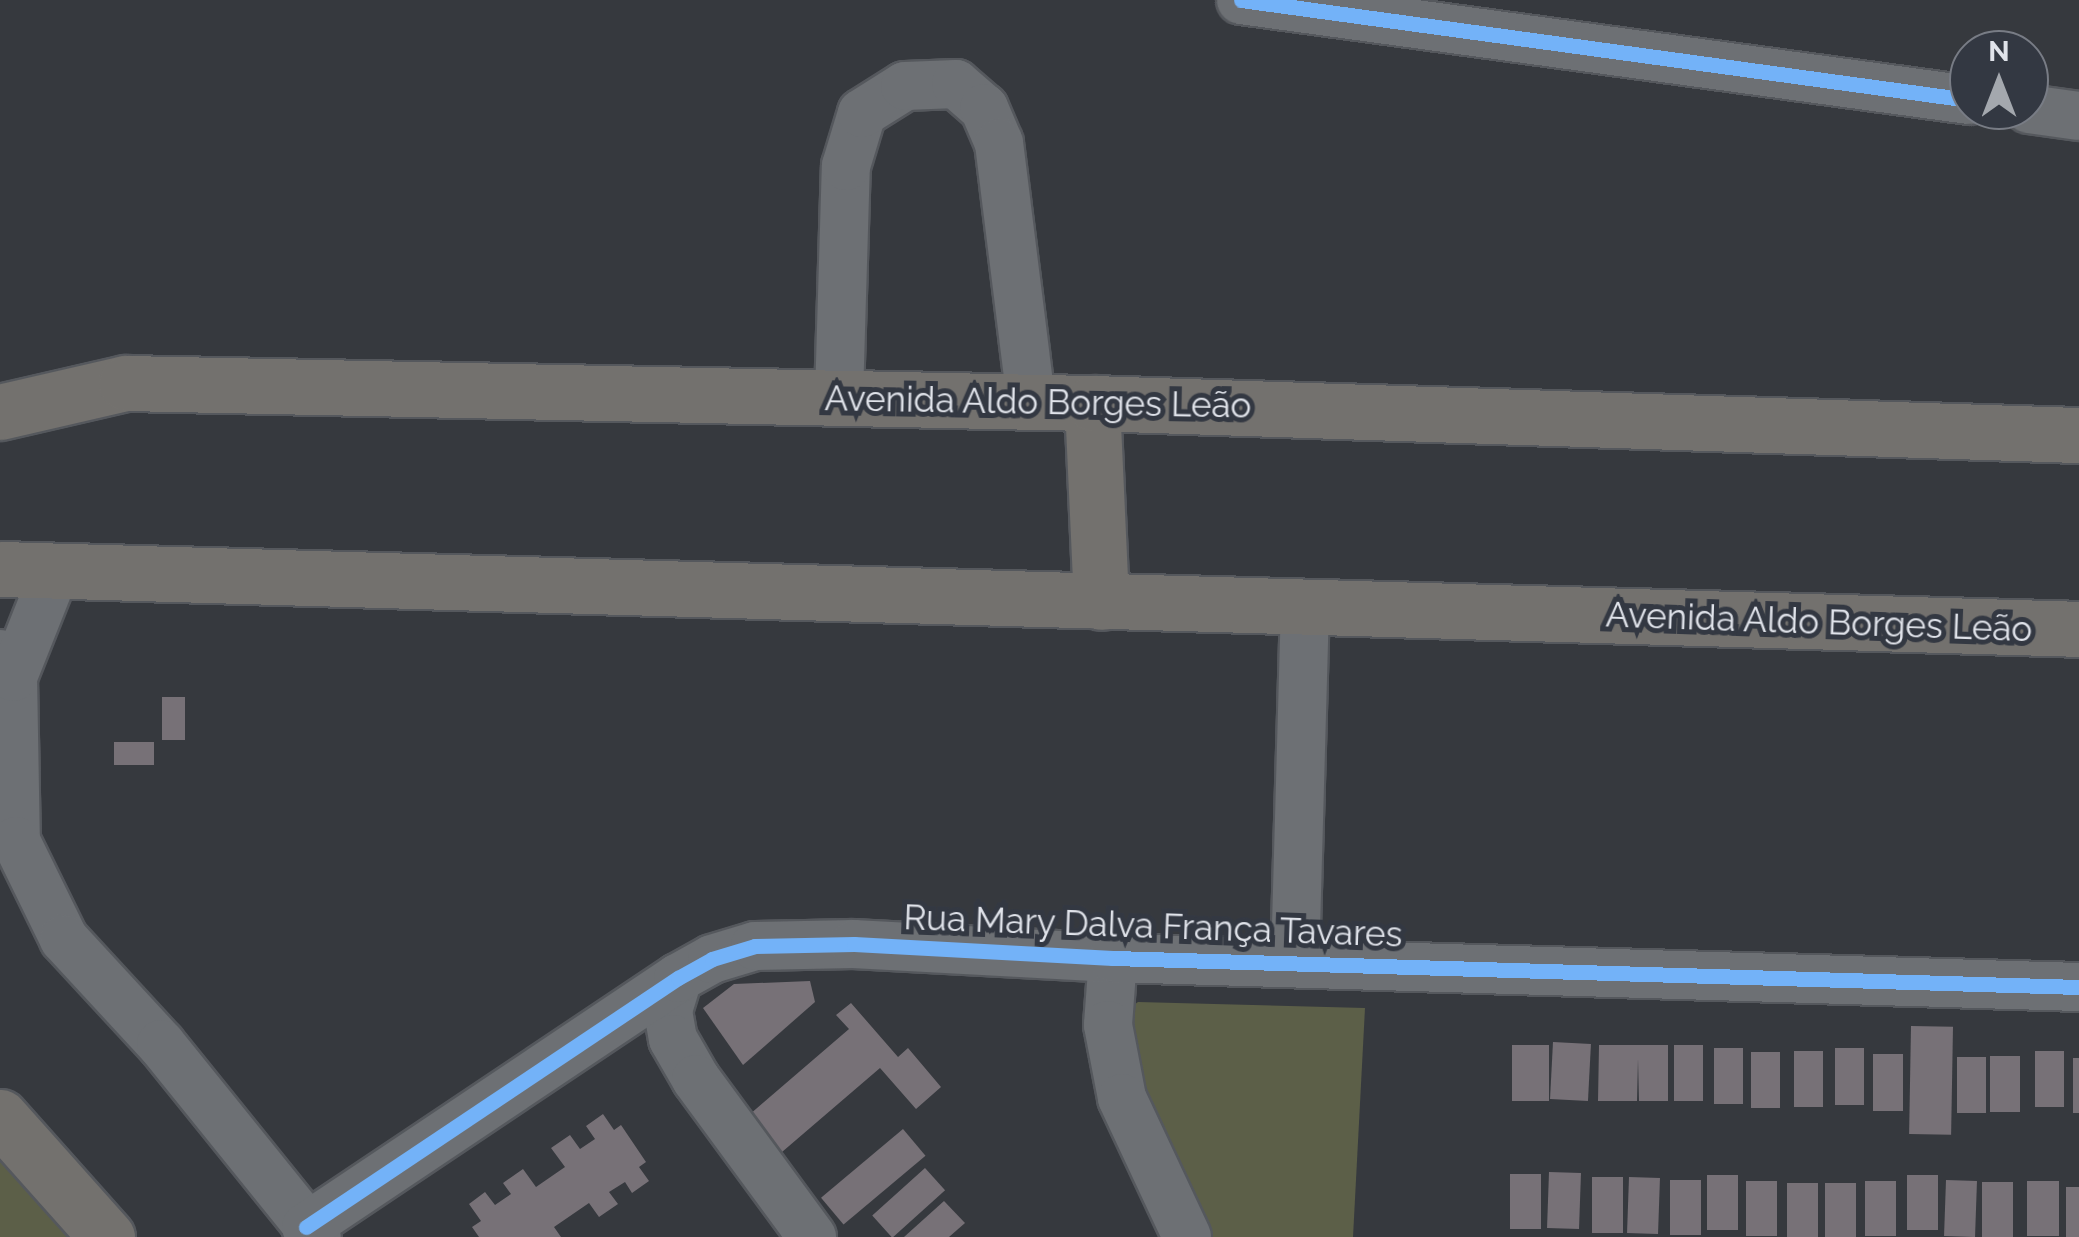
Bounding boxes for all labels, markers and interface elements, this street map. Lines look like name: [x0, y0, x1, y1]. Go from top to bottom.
north arrow: [1949, 30, 2049, 130]
text: N: [1988, 35, 2010, 68]
street label: Avenida Aldo Borges Leão: [824, 377, 1252, 427]
street label: Avenida Aldo Borges Leão: [1604, 594, 2034, 650]
street label: Rua Mary Dalva França Tavares: [902, 896, 1404, 956]

